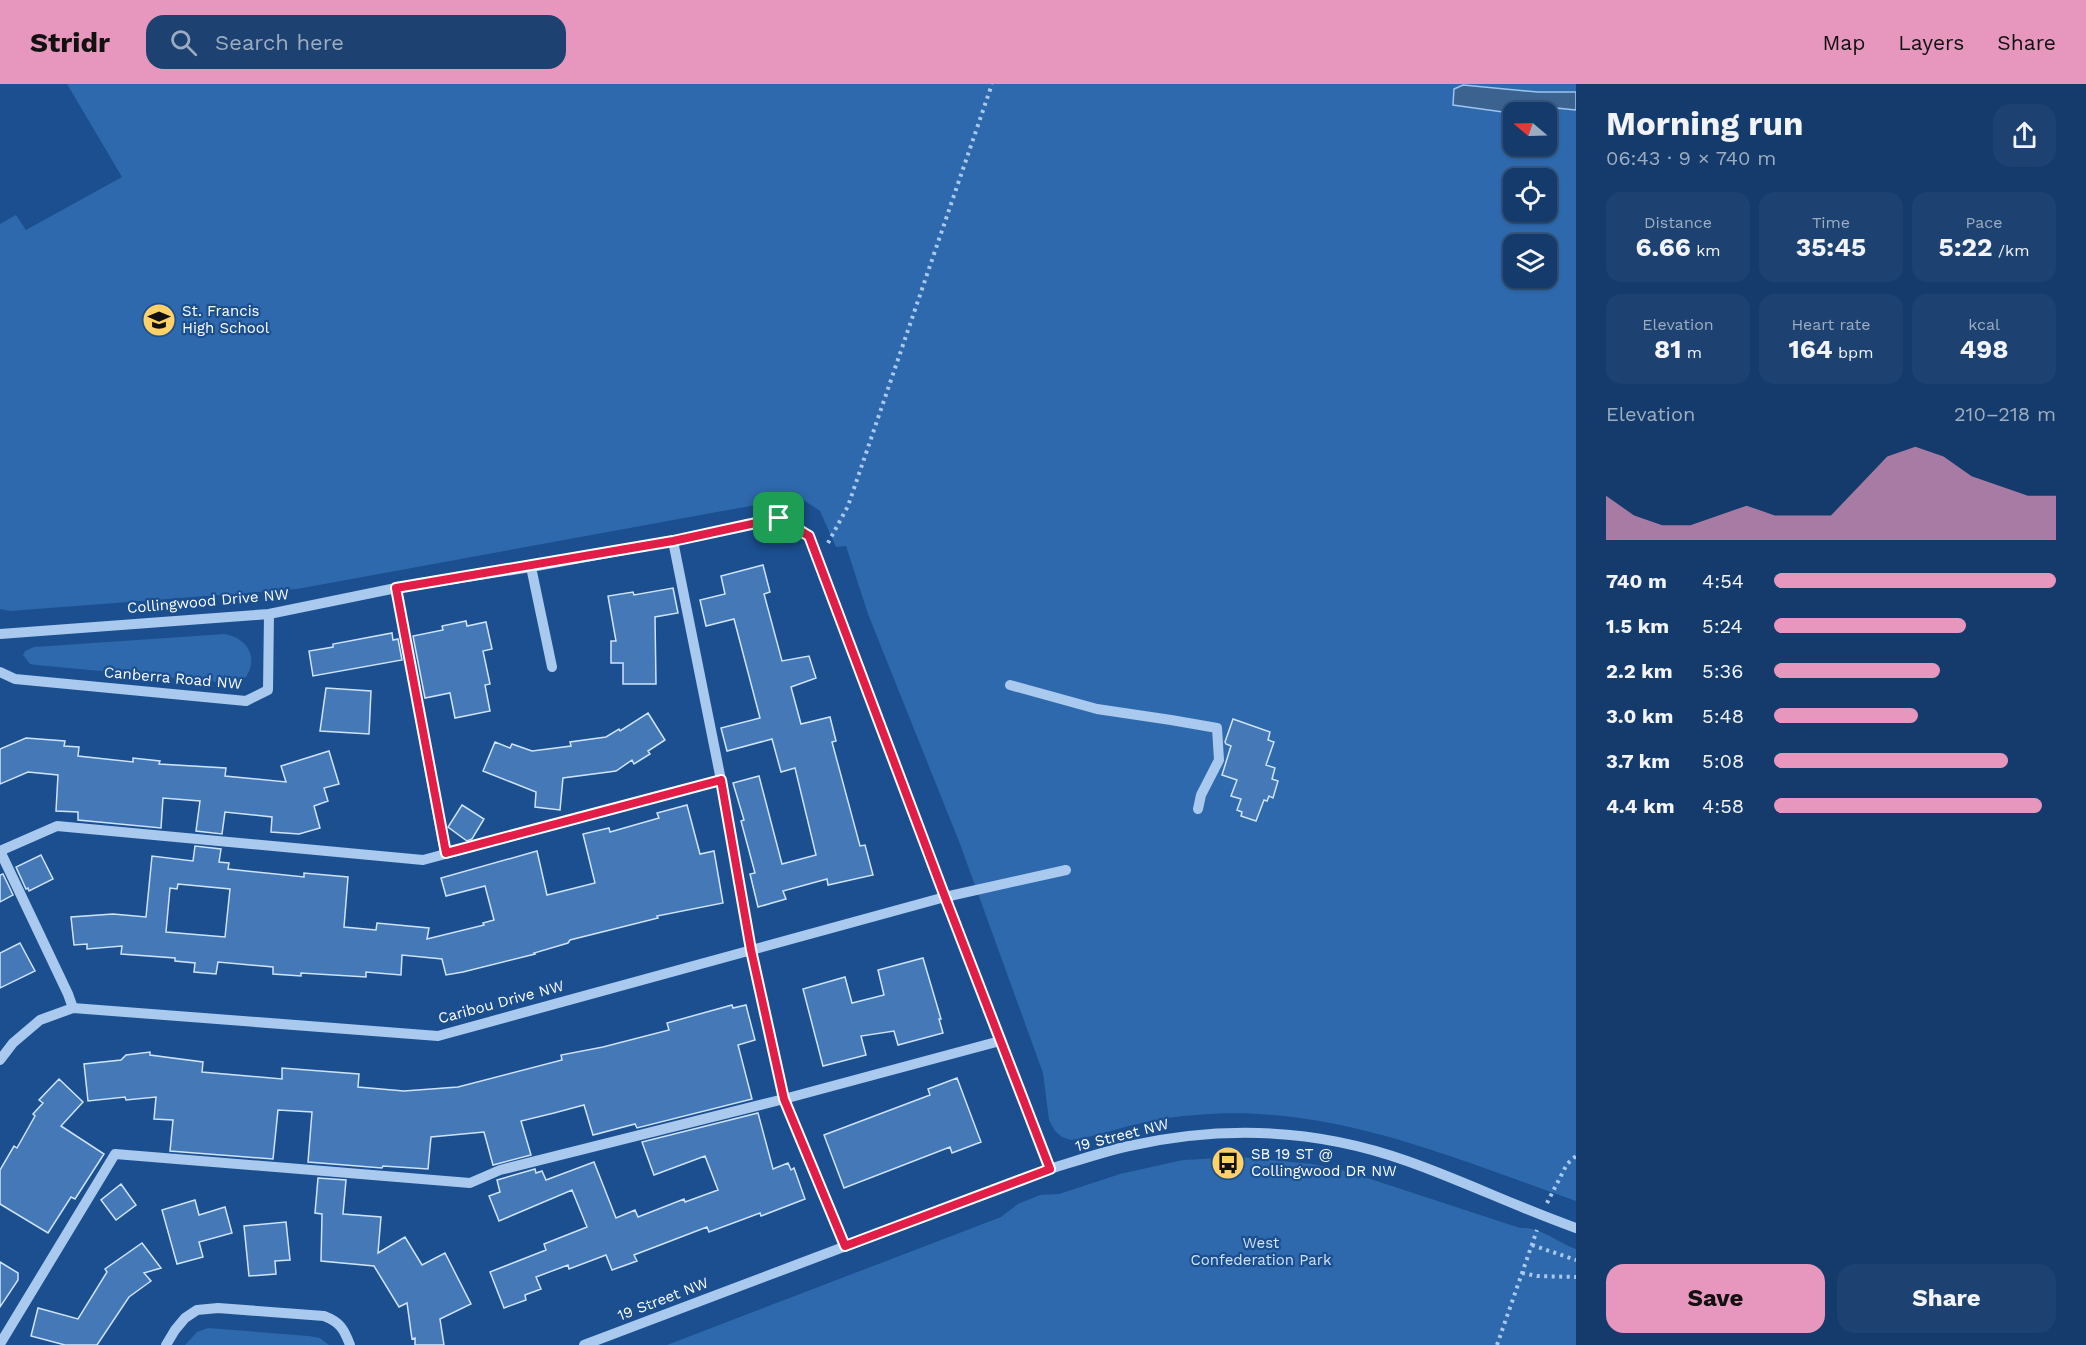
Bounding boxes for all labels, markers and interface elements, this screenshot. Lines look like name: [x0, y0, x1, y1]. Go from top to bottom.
search box: [146, 15, 566, 69]
text: Stridr: [30, 26, 110, 59]
icon: search: [167, 26, 200, 59]
text: Search here: [215, 30, 344, 55]
text: Map: [1822, 30, 1865, 55]
text: Layers: [1898, 30, 1964, 55]
text: Share: [1997, 30, 2056, 55]
north arrow: [1503, 102, 1557, 156]
map controls: [1503, 102, 1557, 288]
text: Morning run: [1606, 104, 1803, 143]
button: share: [1993, 104, 2056, 167]
text: 06:43 · 9 × 740 m: [1606, 146, 1776, 170]
button: locate: [1503, 168, 1557, 222]
text: Distance: [1644, 213, 1712, 232]
text: Time: [1812, 213, 1850, 232]
text: Pace: [1965, 213, 2003, 232]
text: 6.66: [1635, 232, 1691, 262]
text: 35:45: [1796, 232, 1866, 262]
text: 5:22: [1939, 232, 1993, 262]
button: layers: [1503, 234, 1557, 288]
text: km: [1691, 241, 1721, 260]
text: /km: [1993, 241, 2029, 260]
school or university icon: St. Francis High School: [141, 302, 177, 338]
place label: St. Francis High School: [182, 302, 270, 337]
text: Elevation: [1642, 315, 1714, 334]
text: Heart rate: [1791, 315, 1871, 334]
text: kcal: [1968, 315, 2000, 334]
text: 81: [1654, 334, 1681, 364]
text: 164: [1789, 334, 1833, 364]
text: 498: [1959, 334, 2009, 364]
text: m: [1681, 343, 1702, 362]
text: bpm: [1833, 343, 1873, 362]
text: Elevation: [1606, 402, 1695, 426]
text: 210–218 m: [1954, 402, 2056, 426]
pin: [753, 492, 804, 543]
icon: arrive: [762, 501, 795, 534]
text: 740 m: [1606, 569, 1667, 593]
text: 4:54: [1702, 569, 1744, 593]
street label: Collingwood Drive NW: [126, 585, 290, 617]
text: 1.5 km: [1606, 614, 1669, 638]
text: 5:24: [1702, 614, 1743, 638]
text: 2.2 km: [1606, 659, 1673, 683]
text: 5:36: [1702, 659, 1743, 683]
street label: Canberra Road NW: [103, 663, 243, 693]
text: 3.0 km: [1606, 704, 1673, 728]
text: 5:48: [1702, 704, 1744, 728]
text: 3.7 km: [1606, 749, 1670, 773]
text: 5:08: [1702, 749, 1744, 773]
text: 4.4 km: [1606, 794, 1674, 818]
text: 4:58: [1702, 794, 1744, 818]
street label: Caribou Drive NW: [436, 977, 566, 1027]
street label: 19 Street NW: [1073, 1115, 1171, 1155]
bus stop icon: SB 19 ST @ Collingwood DR NW: [1210, 1145, 1246, 1181]
place label: SB 19 ST @ Collingwood DR NW: [1251, 1145, 1397, 1180]
park label: West Confederation Park: [1191, 1234, 1332, 1269]
button: Save: [1606, 1264, 1825, 1333]
button: Share: [1837, 1264, 2056, 1333]
street label: 19 Street NW: [615, 1273, 711, 1325]

